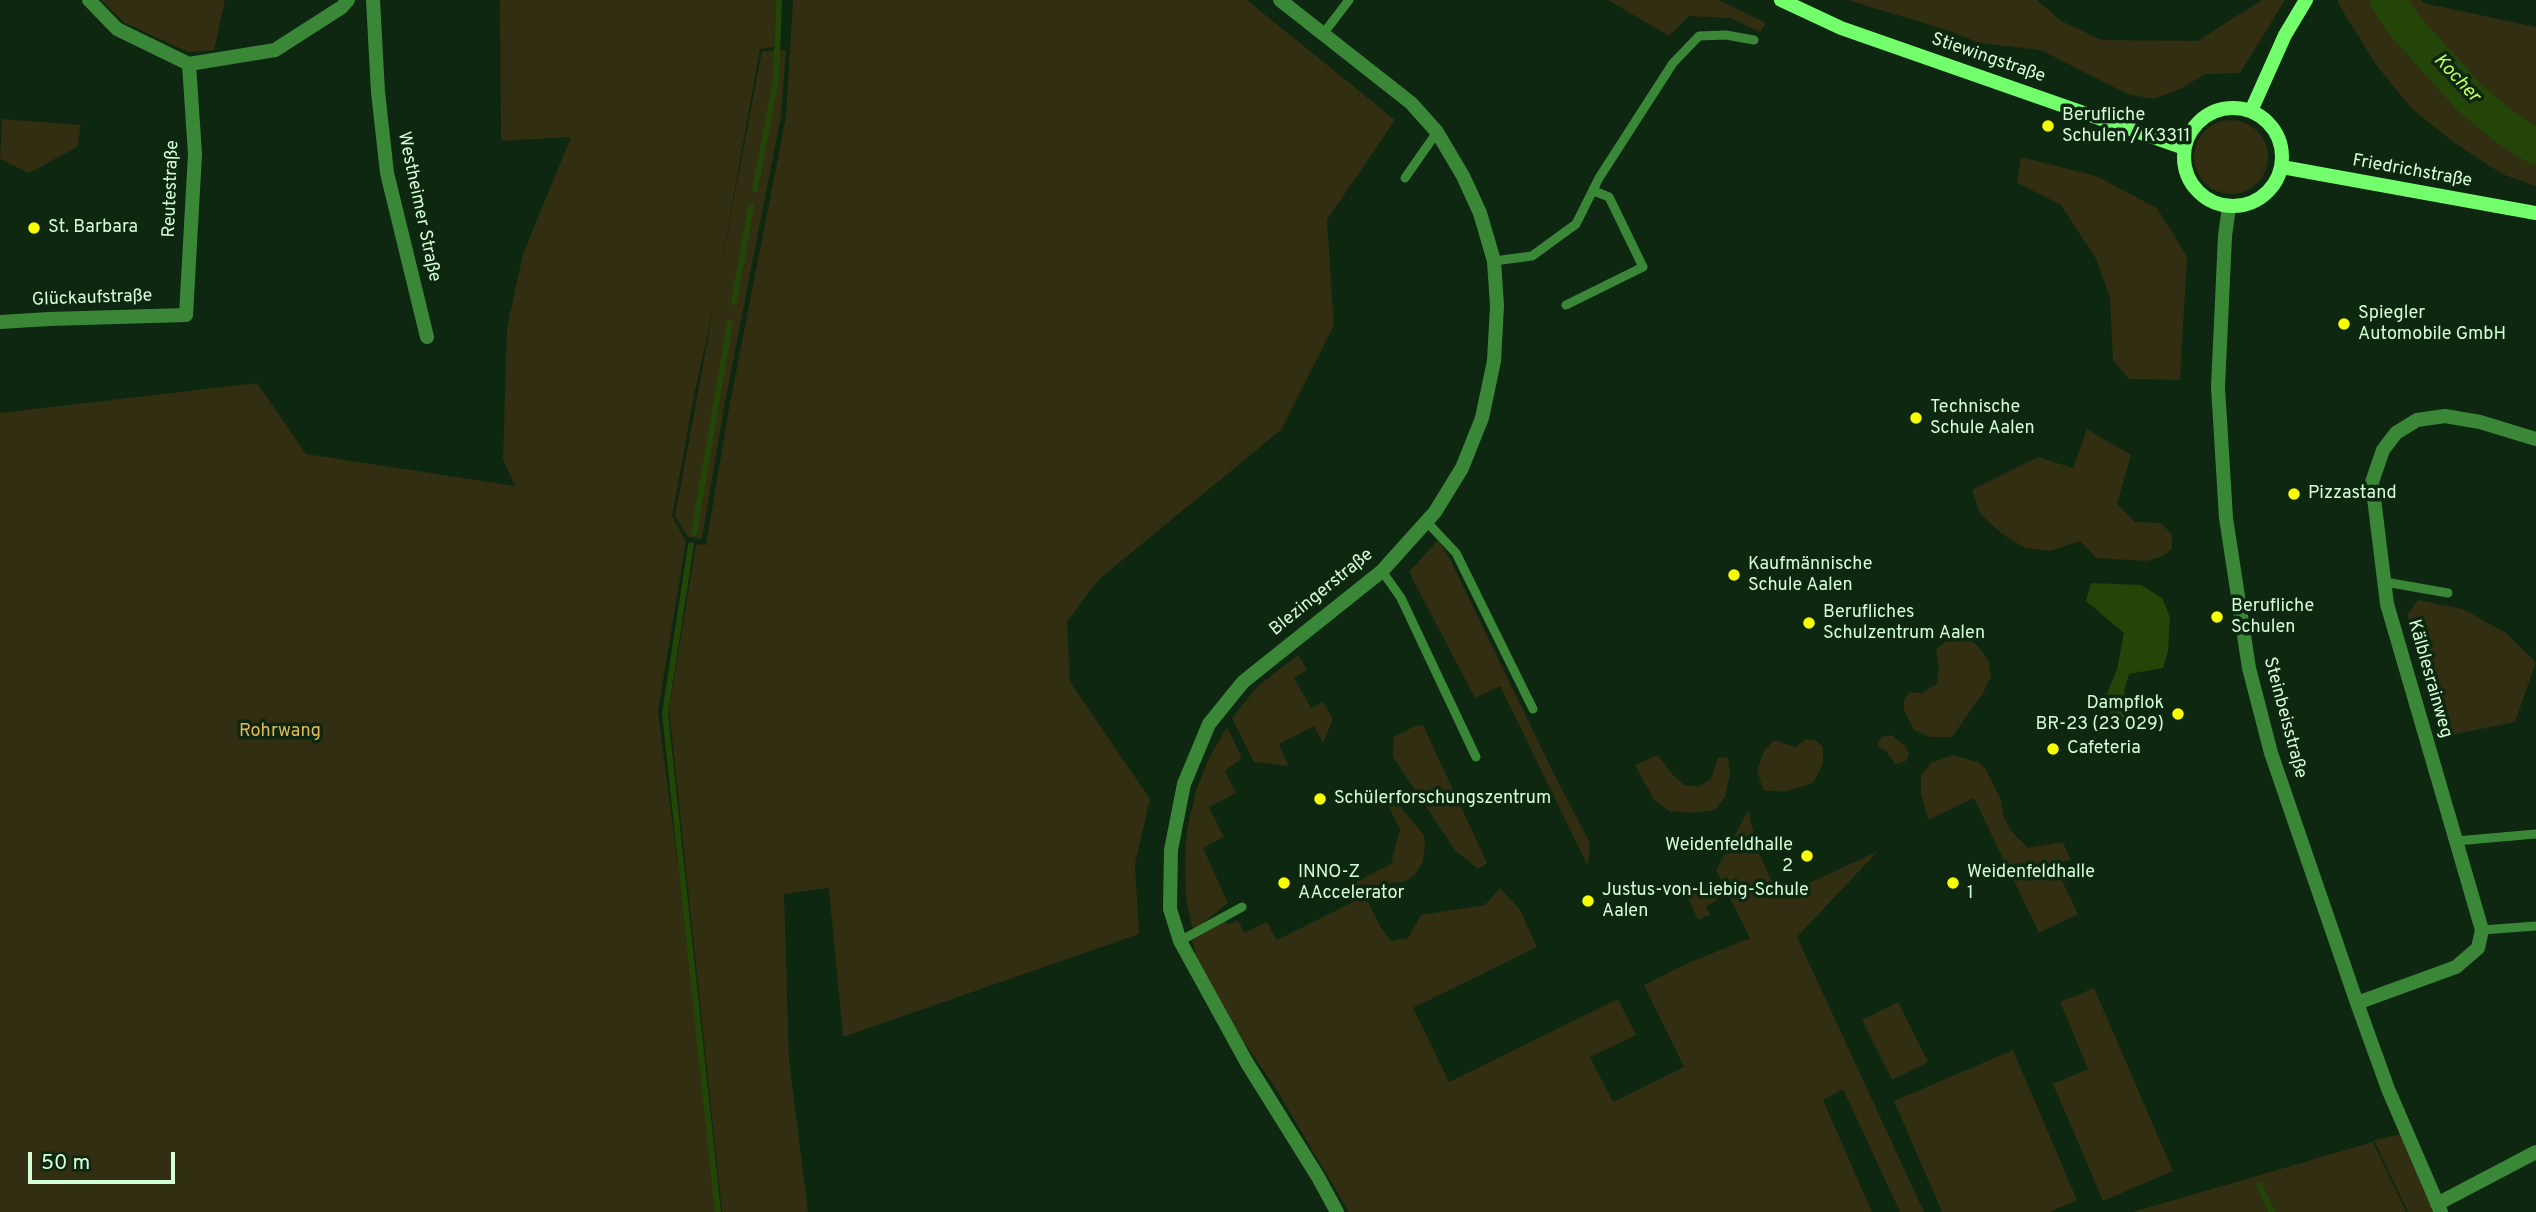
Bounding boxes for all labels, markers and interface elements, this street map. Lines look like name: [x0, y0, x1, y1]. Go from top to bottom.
street label: Stiewingstraße: [1928, 29, 2048, 89]
water label: Kocher: [2428, 50, 2484, 108]
place label: Berufliche Schulen / K3311: [2062, 105, 2190, 148]
marker: Berufliche Schulen / K3311: [2040, 118, 2056, 134]
street label: Westheimer Straße: [392, 130, 444, 284]
street label: Reutestraße: [160, 140, 184, 238]
street label: Friedrichstraße: [2351, 151, 2473, 193]
place label: St. Barbara: [48, 217, 138, 239]
marker: St. Barbara: [26, 220, 42, 236]
street label: Glückaufstraße: [31, 286, 153, 312]
place label: Spiegler Automobile GmbH: [2358, 303, 2506, 346]
marker: Spiegler Automobile GmbH: [2336, 316, 2352, 332]
place label: Technische Schule Aalen: [1930, 397, 2035, 440]
marker: Technische Schule Aalen: [1908, 410, 1924, 426]
place label: Pizzastand: [2308, 483, 2397, 505]
marker: Pizzastand: [2286, 486, 2302, 502]
street label: Blezingerstraße: [1266, 545, 1378, 641]
place label: Kaufmännische Schule Aalen: [1748, 554, 1872, 596]
marker: Kaufmännische Schule Aalen: [1726, 567, 1742, 583]
place label: Berufliche Schulen: [2231, 596, 2314, 638]
place label: Berufliches Schulzentrum Aalen: [1823, 602, 1985, 644]
marker: Berufliche Schulen: [2209, 609, 2225, 625]
marker: Berufliches Schulzentrum Aalen: [1801, 615, 1817, 631]
street label: Kälblesrainweg: [2402, 617, 2456, 741]
street label: Steinbeisstraße: [2257, 655, 2311, 781]
place label: Dampflok BR-23 (23 029): [2035, 693, 2164, 736]
marker: Dampflok BR-23 (23 029): [2170, 706, 2186, 722]
park label: Rohrwang: [239, 721, 321, 743]
place label: Cafeteria: [2067, 738, 2141, 760]
marker: Cafeteria: [2045, 741, 2061, 757]
place label: Schülerforschungszentrum: [1334, 788, 1551, 810]
marker: Schülerforschungszentrum: [1312, 791, 1328, 807]
place label: Weidenfeldhalle 2: [1665, 835, 1793, 878]
marker: Weidenfeldhalle 2: [1799, 848, 1815, 864]
place label: INNO-Z AAccelerator: [1298, 862, 1404, 904]
place label: Weidenfeldhalle 1: [1967, 862, 2095, 904]
marker: INNO-Z AAccelerator: [1276, 875, 1292, 891]
marker: Weidenfeldhalle 1: [1945, 875, 1961, 891]
place label: Justus-von-Liebig-Schule Aalen: [1602, 880, 1809, 922]
marker: Justus-von-Liebig-Schule Aalen: [1580, 893, 1596, 909]
scale bar: [32, 1138, 178, 1182]
text: 50 m: [41, 1150, 90, 1177]

